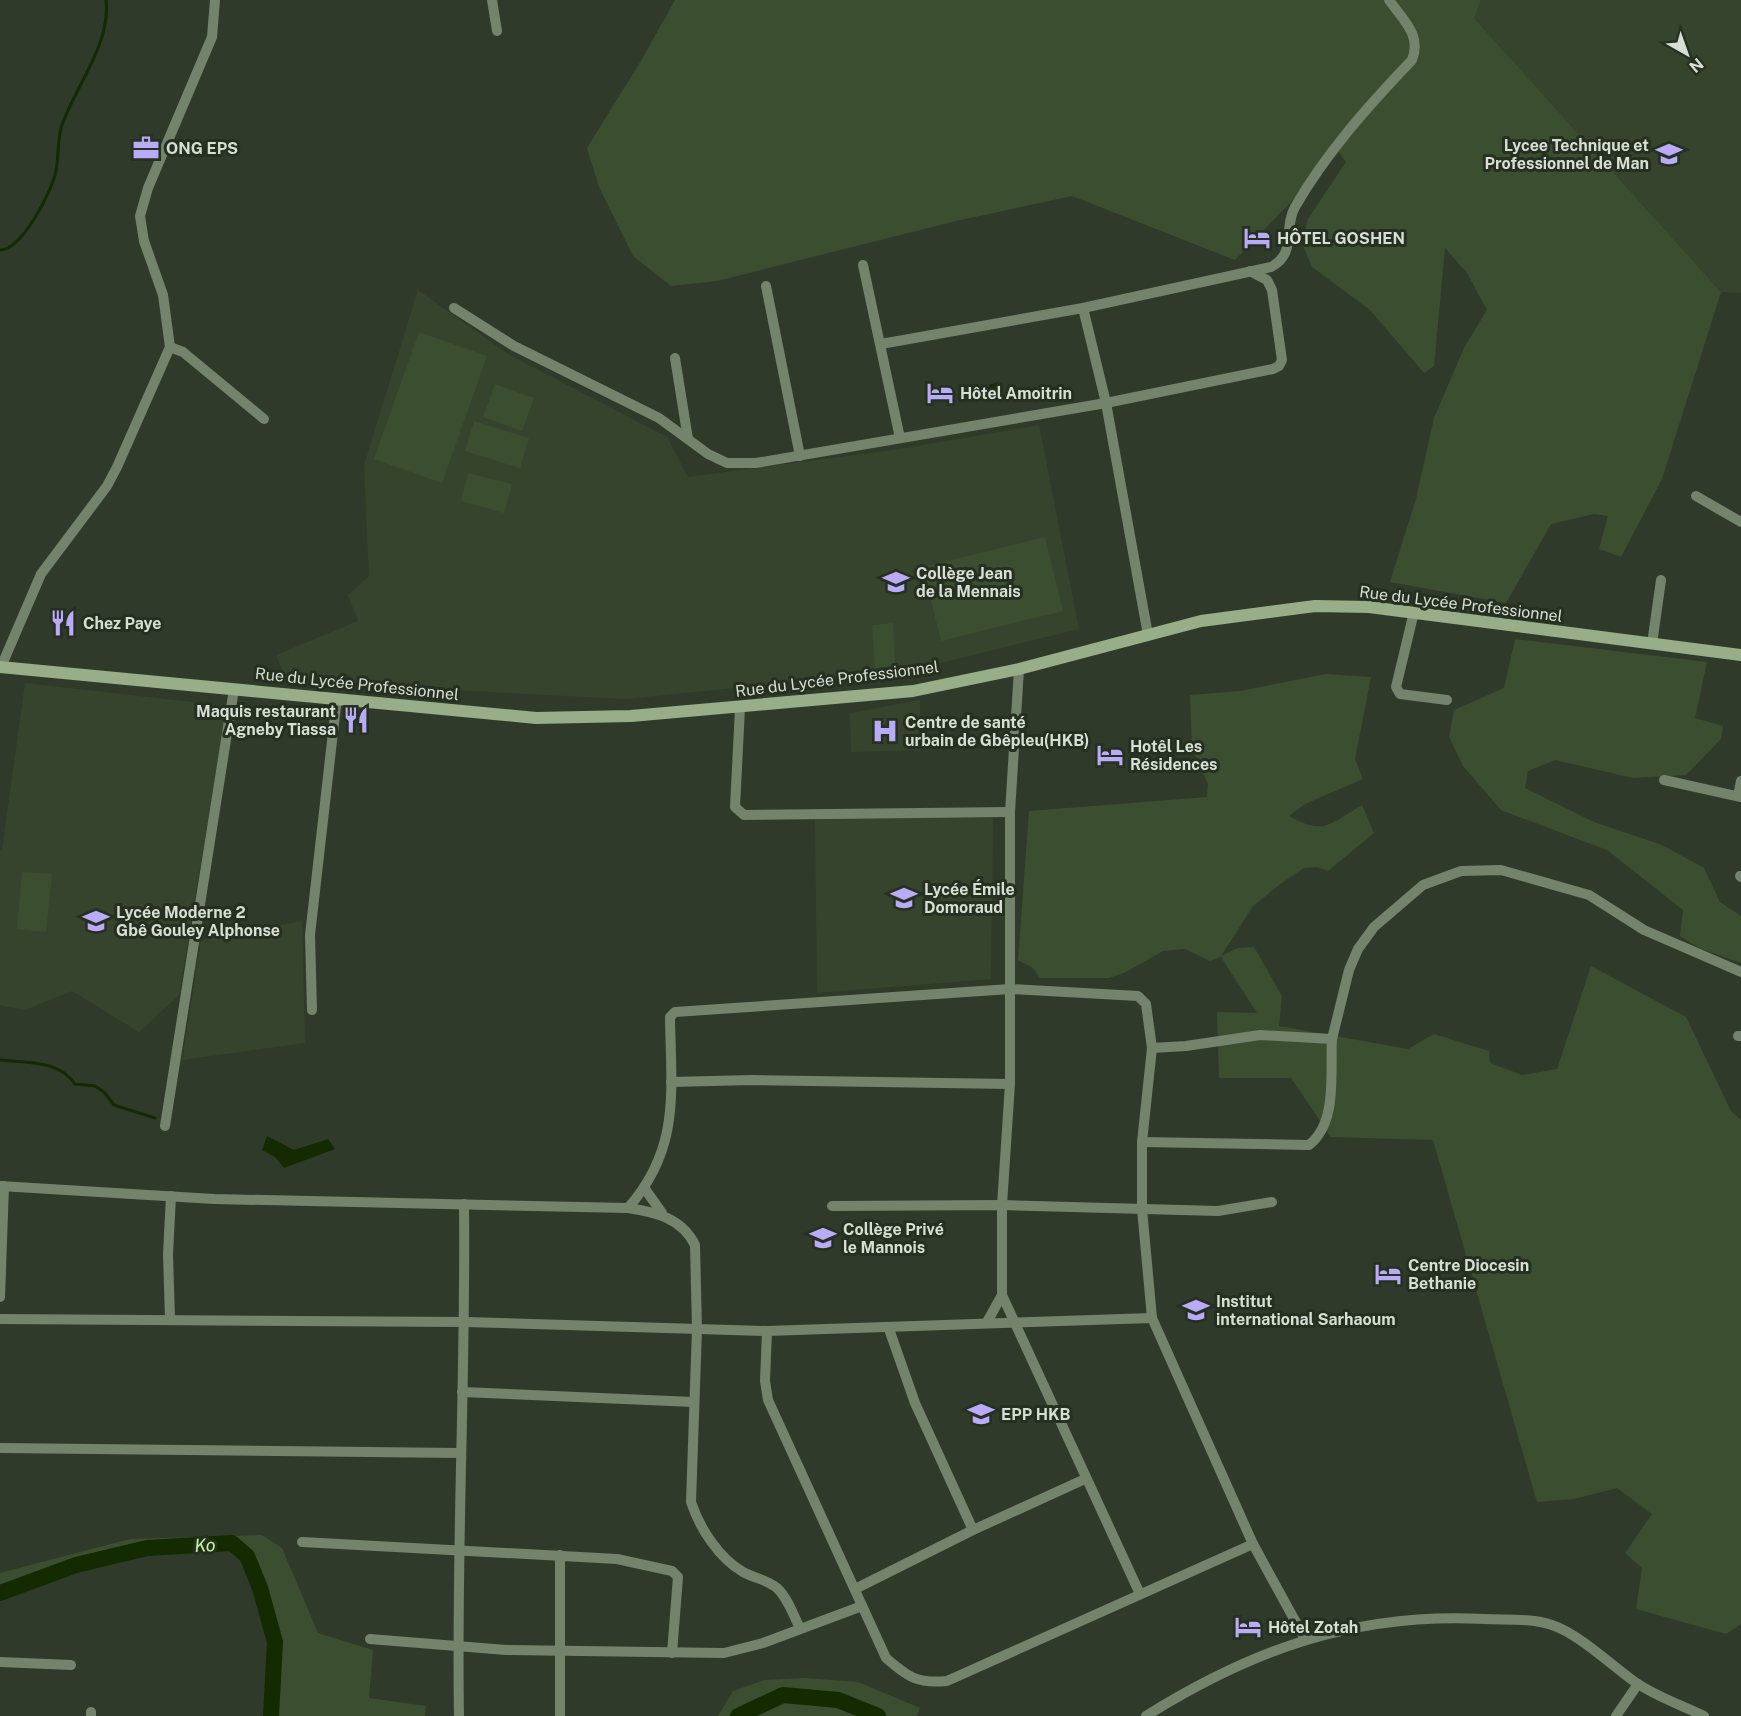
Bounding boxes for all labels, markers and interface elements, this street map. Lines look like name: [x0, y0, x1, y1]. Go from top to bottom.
north arrow: [1657, 24, 1717, 84]
text: N: [1685, 54, 1707, 76]
office icon: ONG EPS: [131, 133, 161, 163]
place label: Lycee Technique et Professionnel de Man: [1485, 136, 1649, 173]
place label: ONG EPS: [166, 139, 238, 158]
school or university icon: Lycee Technique et Professionnel de Man: [1654, 139, 1684, 169]
hotel icon: HÔTEL GOSHEN: [1242, 223, 1272, 253]
place label: HÔTEL GOSHEN: [1277, 228, 1405, 248]
hotel icon: Hôtel Amoitrin: [925, 378, 955, 408]
place label: Hôtel Amoitrin: [960, 384, 1072, 403]
place label: Collège Jean de la Mennais: [916, 564, 1021, 601]
school or university icon: Collège Jean de la Mennais: [881, 567, 911, 597]
street label: Rue du Lycée Professionnel: [1358, 582, 1564, 626]
restaurant icon: Chez Paye: [48, 608, 78, 638]
place label: Chez Paye: [83, 614, 162, 633]
street label: Rue du Lycée Professionnel: [734, 657, 940, 701]
street label: Rue du Lycée Professionnel: [254, 664, 460, 704]
place label: Maquis restaurant Agneby Tiassa: [196, 702, 336, 739]
restaurant icon: Maquis restaurant Agneby Tiassa: [341, 705, 371, 735]
place label: Centre de santé urbain de Gbêpleu(HKB): [905, 713, 1089, 750]
hospital icon: Centre de santé urbain de Gbêpleu(HKB): [870, 716, 900, 746]
place label: Hotêl Les Résidences: [1130, 737, 1218, 774]
hotel icon: Hotêl Les Résidences: [1095, 740, 1125, 770]
place label: Lycée Émile Domoraud: [924, 879, 1015, 917]
school or university icon: Lycée Émile Domoraud: [889, 883, 919, 913]
place label: Lycée Moderne 2 Gbê Gouley Alphonse: [116, 903, 280, 940]
school or university icon: Lycée Moderne 2 Gbê Gouley Alphonse: [81, 906, 111, 936]
place label: Collège Privé le Mannois: [843, 1220, 944, 1257]
school or university icon: Collège Privé le Mannois: [808, 1223, 838, 1253]
place label: Centre Diocesin Bethanie: [1408, 1256, 1529, 1293]
hotel icon: Centre Diocesin Bethanie: [1373, 1259, 1403, 1289]
place label: Institut international Sarhaoum: [1216, 1292, 1396, 1329]
school or university icon: Institut international Sarhaoum: [1181, 1295, 1211, 1325]
school or university icon: EPP HKB: [966, 1399, 996, 1429]
place label: EPP HKB: [1001, 1405, 1070, 1424]
water label: Ko: [194, 1534, 216, 1556]
hotel icon: Hôtel Zotah: [1233, 1612, 1263, 1642]
place label: Hôtel Zotah: [1268, 1618, 1358, 1637]

